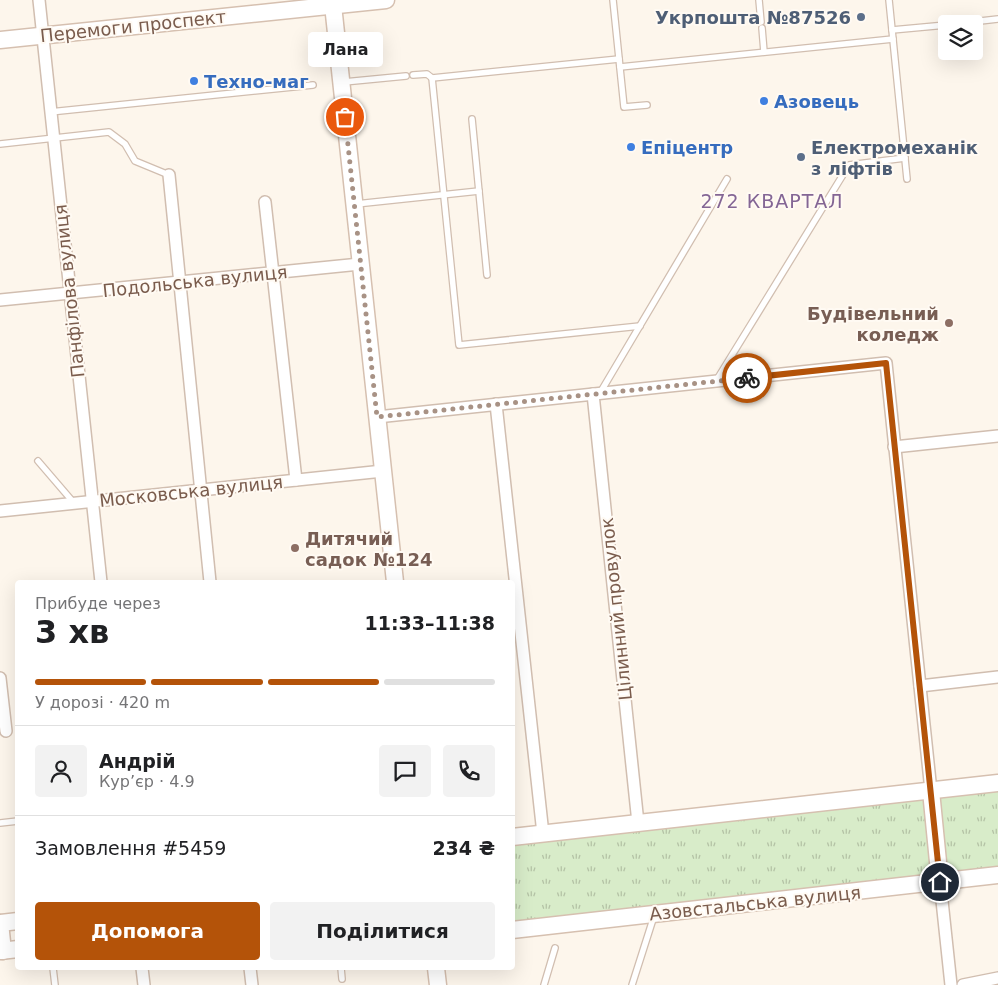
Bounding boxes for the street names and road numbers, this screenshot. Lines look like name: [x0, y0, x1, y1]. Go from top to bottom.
street label: Перемоги проспект: [39, 6, 227, 46]
street label: Панфілова вулиця: [49, 203, 89, 379]
street label: Подольська вулиця: [102, 261, 288, 301]
street label: Московська вулиця: [98, 471, 284, 511]
street label: Цілинний провулок: [596, 516, 636, 701]
street label: Азовстальська вулиця: [648, 881, 862, 925]

